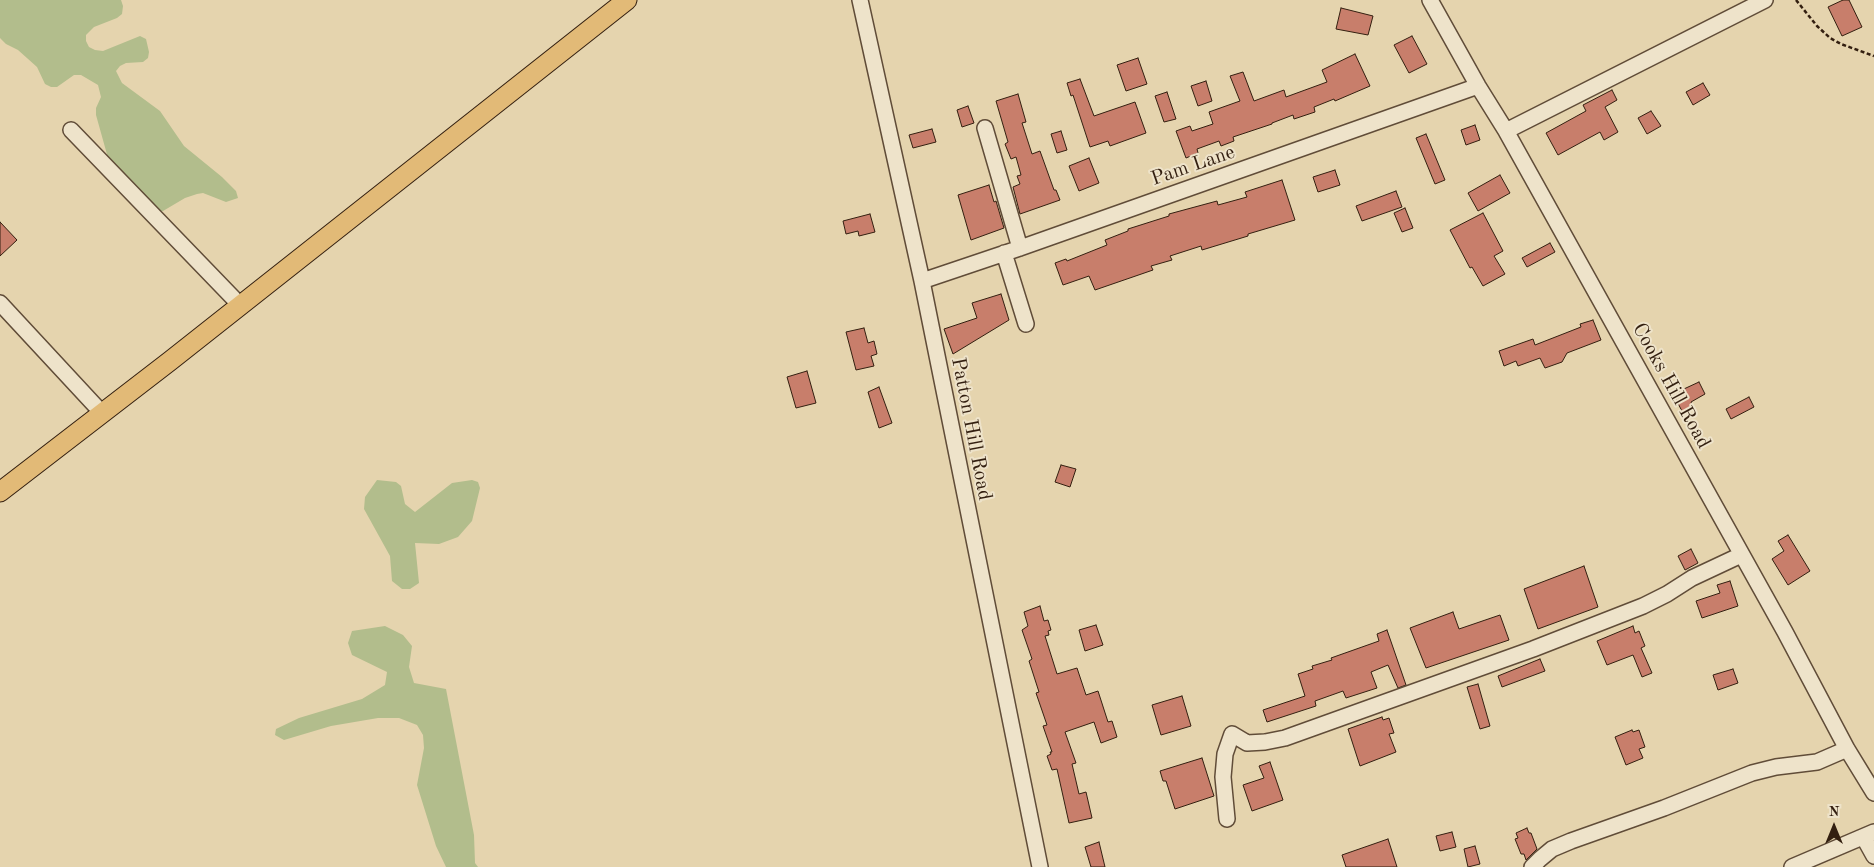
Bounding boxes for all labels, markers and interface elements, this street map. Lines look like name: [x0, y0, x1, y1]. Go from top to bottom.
street label: Pam Lane: [1148, 140, 1238, 192]
street label: Cooks Hill Road: [1627, 319, 1715, 453]
street label: Patton Hill Road: [945, 356, 997, 502]
north arrow: [1809, 802, 1859, 852]
text: N: [1829, 805, 1839, 819]

